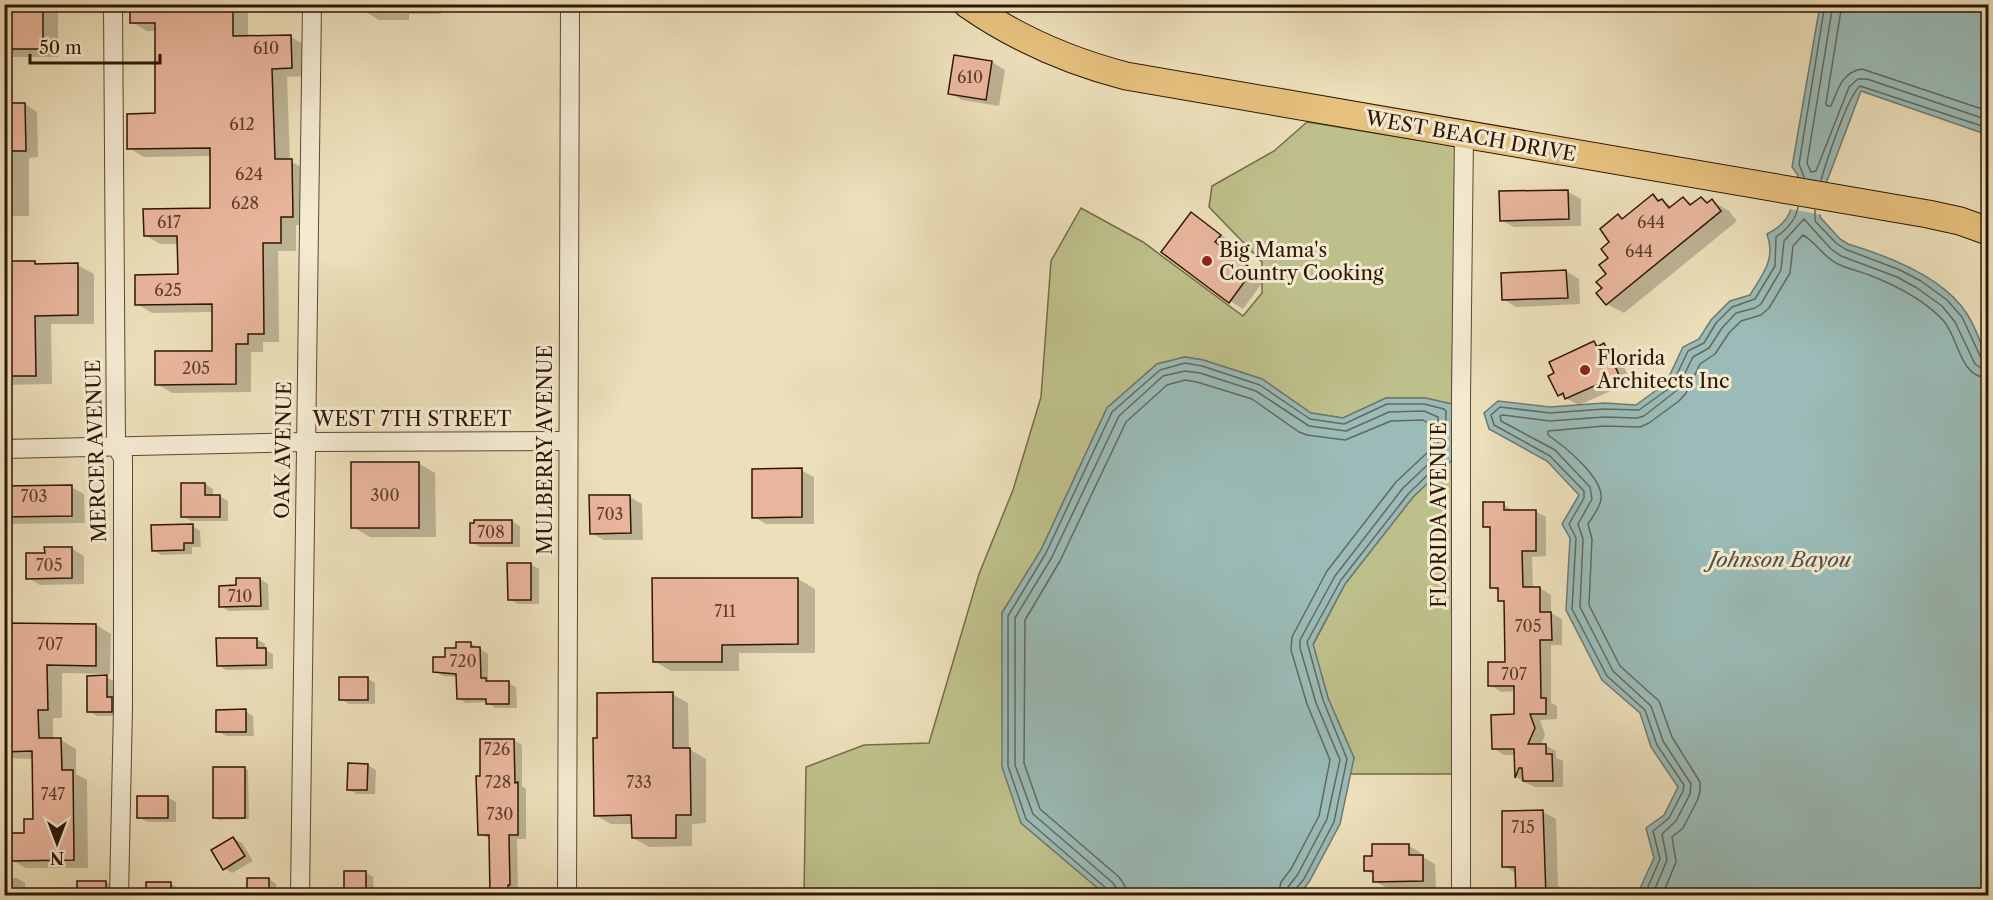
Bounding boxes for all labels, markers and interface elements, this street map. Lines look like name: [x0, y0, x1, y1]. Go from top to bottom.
scale bar: [30, 27, 160, 65]
text: 50 m: [39, 37, 82, 59]
house number: 610: [253, 38, 279, 58]
house number: 610: [957, 67, 983, 87]
street label: WEST BEACH DRIVE: [1363, 105, 1578, 166]
house number: 612: [229, 114, 255, 134]
house number: 624: [235, 164, 263, 184]
house number: 628: [231, 193, 259, 213]
house number: 617: [157, 212, 181, 232]
house number: 644: [1637, 212, 1665, 232]
place label: Big Mama's Country Cooking: [1219, 238, 1384, 285]
house number: 644: [1625, 241, 1653, 261]
marker: Big Mama's Country Cooking: [1200, 254, 1214, 268]
house number: 625: [154, 280, 182, 300]
street label: MULBERRY AVENUE: [533, 345, 557, 555]
place label: Florida Architects Inc: [1596, 346, 1730, 393]
house number: 205: [182, 358, 210, 378]
street label: MERCER AVENUE: [81, 359, 111, 543]
marker: Florida Architects Inc: [1578, 363, 1592, 377]
street label: OAK AVENUE: [270, 381, 296, 519]
street label: WEST 7TH STREET: [312, 407, 511, 431]
street label: FLORIDA AVENUE: [1427, 422, 1451, 608]
house number: 300: [370, 485, 400, 505]
house number: 703: [21, 486, 47, 506]
house number: 703: [597, 504, 623, 524]
house number: 708: [477, 522, 505, 542]
water label: Johnson Bayou: [1703, 547, 1852, 572]
house number: 705: [36, 555, 62, 575]
house number: 710: [228, 586, 252, 606]
house number: 711: [714, 601, 736, 621]
house number: 705: [1515, 616, 1541, 636]
house number: 707: [37, 634, 63, 654]
house number: 720: [449, 651, 477, 671]
house number: 707: [1501, 664, 1527, 684]
house number: 726: [484, 739, 510, 759]
house number: 728: [485, 772, 511, 792]
house number: 733: [626, 772, 652, 792]
house number: 747: [41, 784, 65, 804]
house number: 730: [487, 804, 513, 824]
north arrow: [27, 813, 87, 873]
house number: 715: [1511, 817, 1535, 837]
text: N: [50, 848, 64, 868]

